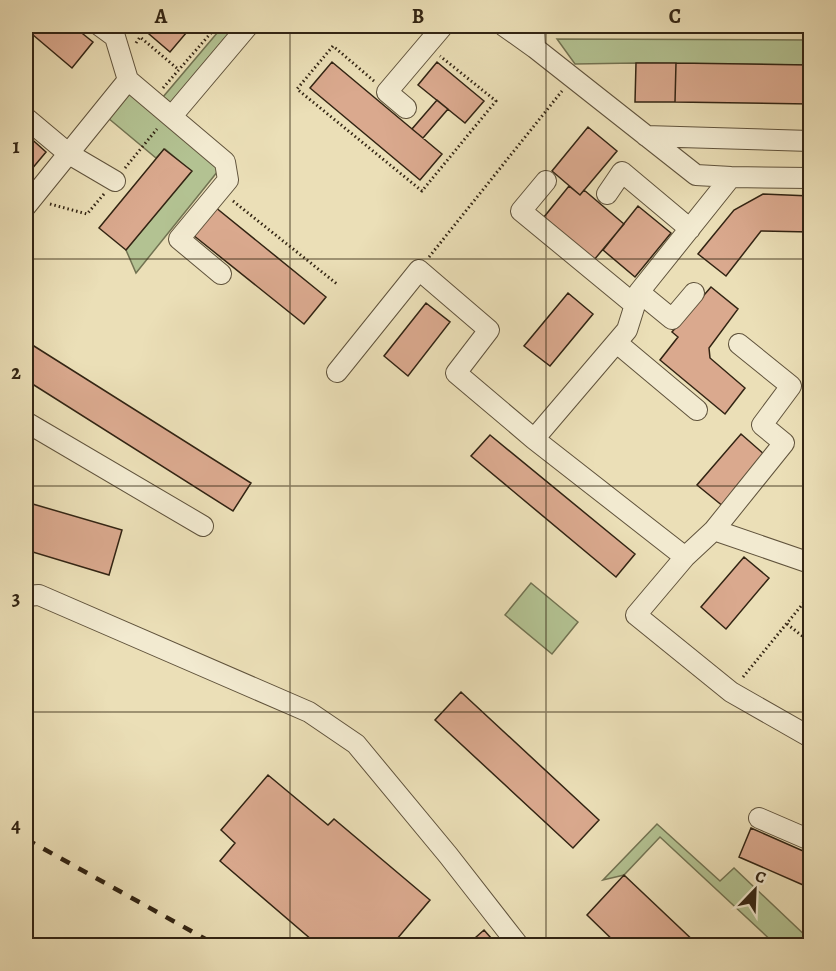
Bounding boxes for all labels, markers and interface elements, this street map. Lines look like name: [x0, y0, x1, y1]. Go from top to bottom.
text: A: [154, 3, 168, 30]
text: B: [412, 3, 424, 30]
text: C: [669, 3, 681, 30]
text: 1: [12, 133, 20, 160]
text: 2: [11, 359, 21, 386]
text: 3: [12, 585, 20, 612]
text: 4: [11, 812, 21, 839]
north arrow: [725, 860, 785, 920]
text: С: [752, 865, 769, 889]

